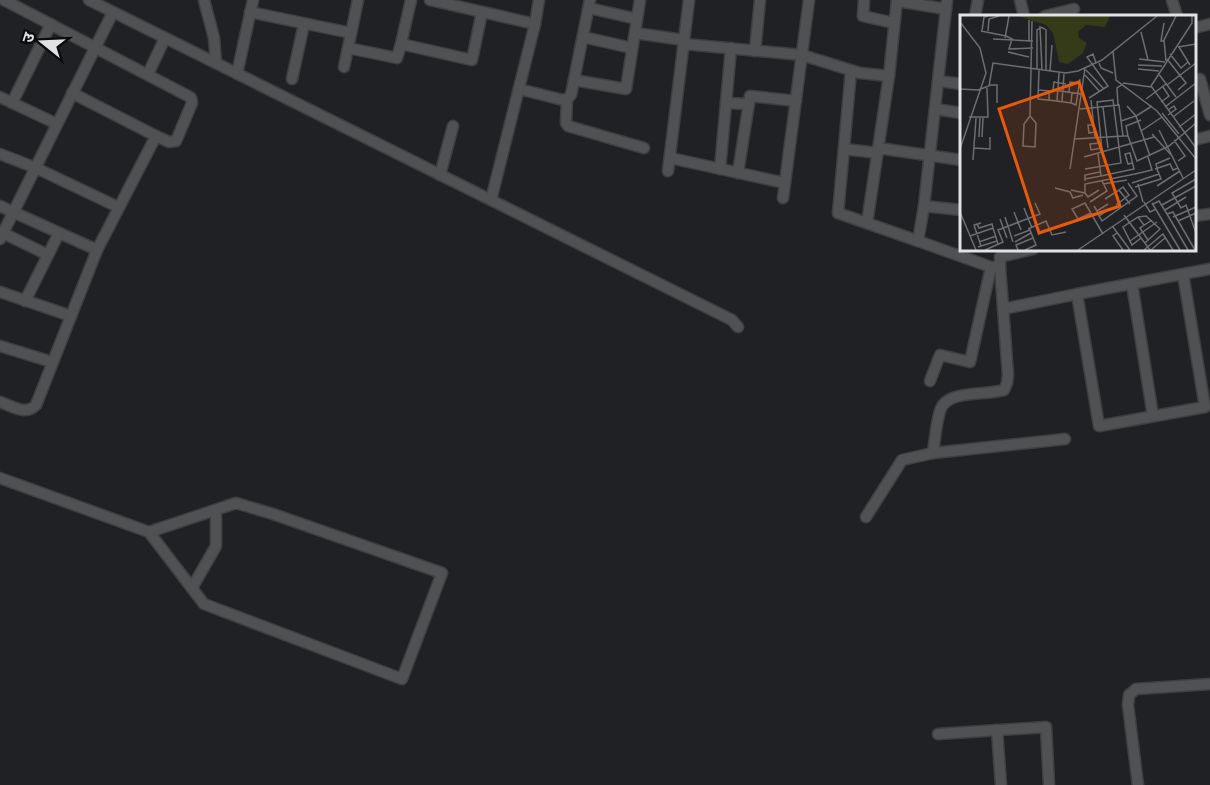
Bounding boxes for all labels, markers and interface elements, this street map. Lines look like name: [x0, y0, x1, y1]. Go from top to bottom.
north arrow: [12, 12, 72, 72]
inset map: [960, 15, 1195, 250]
text: उ: [18, 30, 39, 45]

